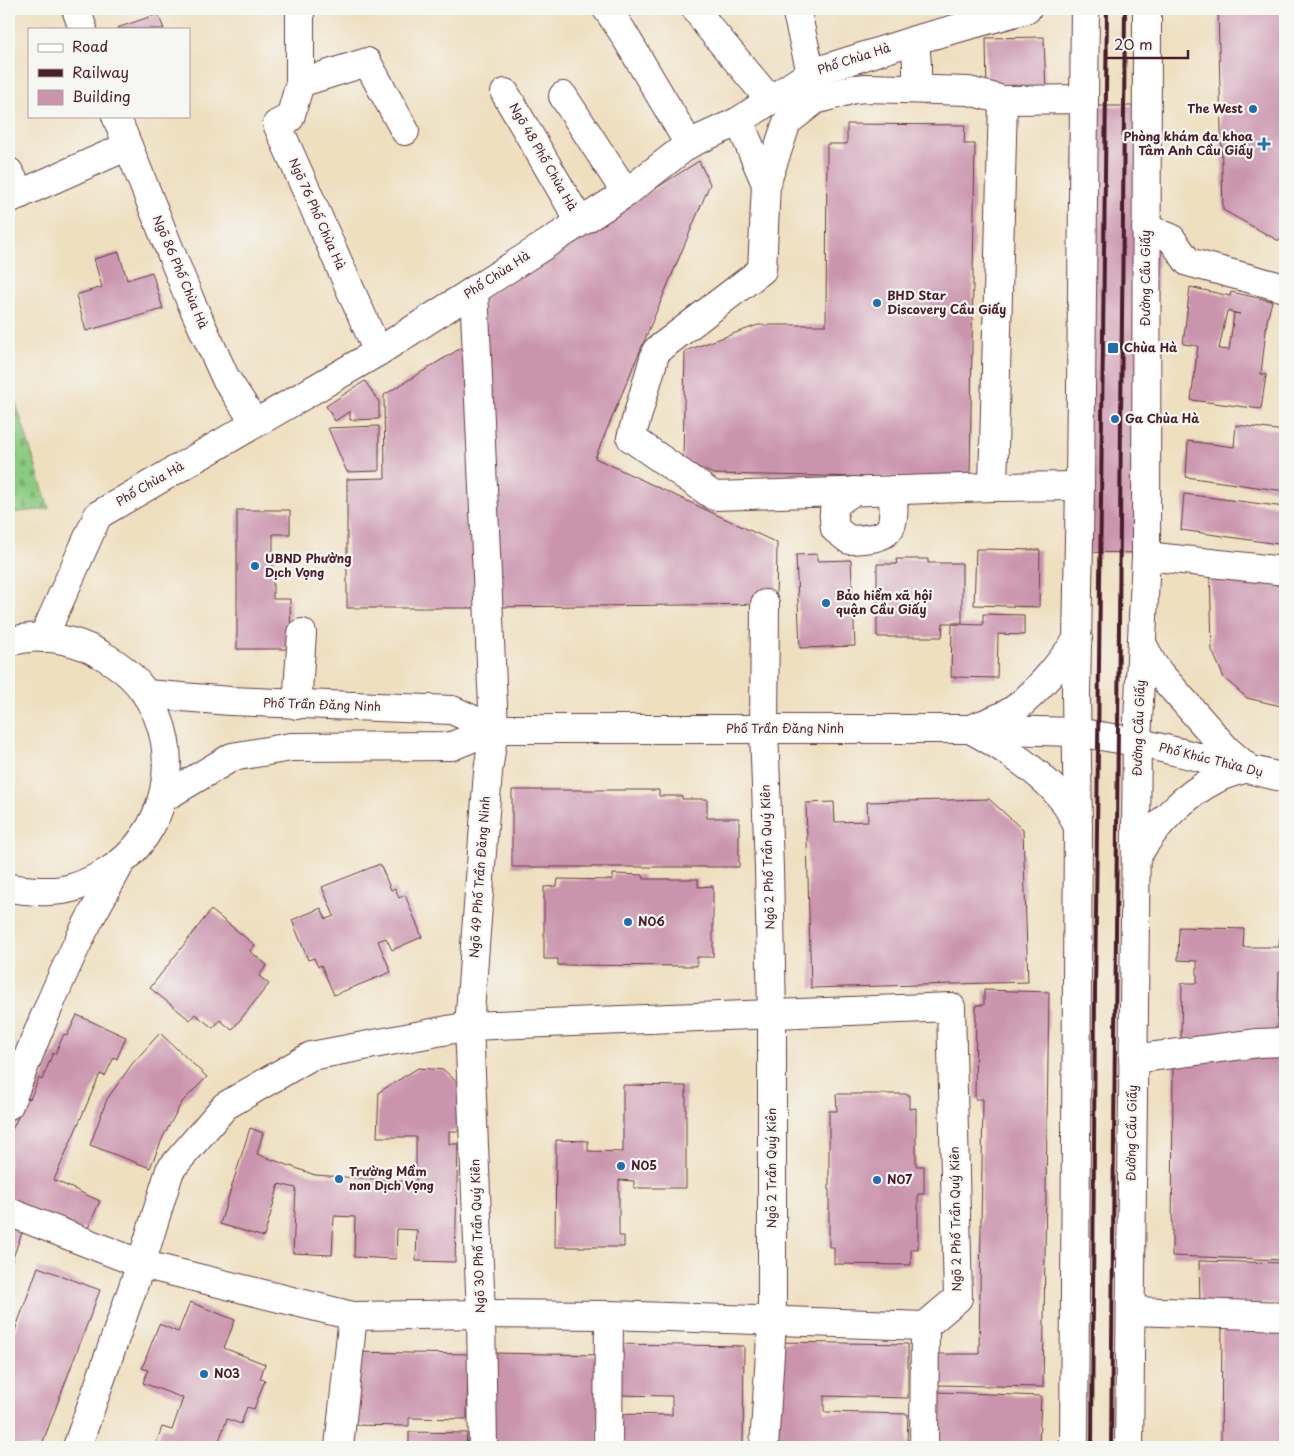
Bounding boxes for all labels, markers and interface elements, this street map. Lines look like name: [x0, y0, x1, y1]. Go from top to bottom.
legend: [28, 28, 190, 118]
scale bar: [1106, 28, 1189, 60]
text: 20 m: [1114, 32, 1153, 55]
text: Road: [72, 34, 108, 57]
street label: Phố Chùa Hà: [815, 38, 893, 78]
text: Railway: [72, 60, 129, 83]
text: Building: [72, 84, 131, 107]
street label: Ngõ 48 Phố Chùa Hà: [506, 99, 582, 214]
place label: The West: [1187, 99, 1243, 117]
marker: The West: [1247, 103, 1259, 115]
place label: Phòng khám đa khoa Tâm Anh Cầu Giấy: [1123, 127, 1253, 159]
marker: Phòng khám đa khoa Tâm Anh Cầu Giấy: [1257, 137, 1271, 151]
street label: Ngõ 76 Phố Chùa Hà: [285, 155, 351, 273]
street label: Ngõ 86 Phố Chùa Hà: [149, 212, 213, 332]
street label: Đường Cầu Giấy: [1136, 230, 1154, 326]
street label: Phố Chùa Hà: [460, 246, 533, 302]
place label: BHD Star Discovery Cầu Giấy: [887, 286, 1006, 318]
marker: BHD Star Discovery Cầu Giấy: [871, 297, 883, 309]
place label: Chùa Hà: [1124, 338, 1178, 356]
marker: Chùa Hà: [1106, 341, 1120, 355]
place label: Ga Chùa Hà: [1125, 409, 1200, 427]
marker: Ga Chùa Hà: [1109, 413, 1121, 425]
street label: Phố Chùa Hà: [112, 456, 187, 510]
place label: UBND Phường Dịch Vọng: [265, 549, 351, 581]
marker: UBND Phường Dịch Vọng: [249, 560, 261, 572]
place label: Bảo hiểm xã hội quận Cầu Giấy: [836, 586, 933, 618]
marker: Bảo hiểm xã hội quận Cầu Giấy: [820, 597, 832, 609]
street label: Đường Cầu Giấy: [1127, 679, 1149, 776]
street label: Phố Trần Đăng Ninh: [263, 693, 381, 715]
street label: Phố Trần Đăng Ninh: [726, 719, 844, 737]
street label: Phố Khúc Thừa Dụ: [1157, 737, 1265, 781]
street label: Ngõ 2 Phố Trần Quý Kiên: [755, 784, 779, 930]
street label: Ngõ 49 Phố Trần Đăng Ninh: [464, 795, 494, 959]
place label: N06: [638, 912, 665, 930]
marker: N06: [622, 916, 634, 928]
street label: Đường Cầu Giấy: [1121, 1084, 1141, 1181]
street label: Ngõ 2 Trần Quý Kiên: [762, 1108, 780, 1228]
street label: Ngõ 2 Phố Trần Quý Kiên: [945, 1146, 965, 1292]
place label: N05: [631, 1156, 657, 1174]
street label: Ngõ 30 Phố Trần Quý Kiên: [465, 1159, 489, 1313]
marker: N05: [615, 1160, 627, 1172]
place label: Trường Mầm non Dịch Vọng: [349, 1162, 434, 1194]
place label: N07: [887, 1170, 912, 1188]
marker: Trường Mầm non Dịch Vọng: [333, 1173, 345, 1185]
marker: N07: [871, 1174, 883, 1186]
place label: N03: [214, 1364, 240, 1382]
marker: N03: [198, 1368, 210, 1380]

